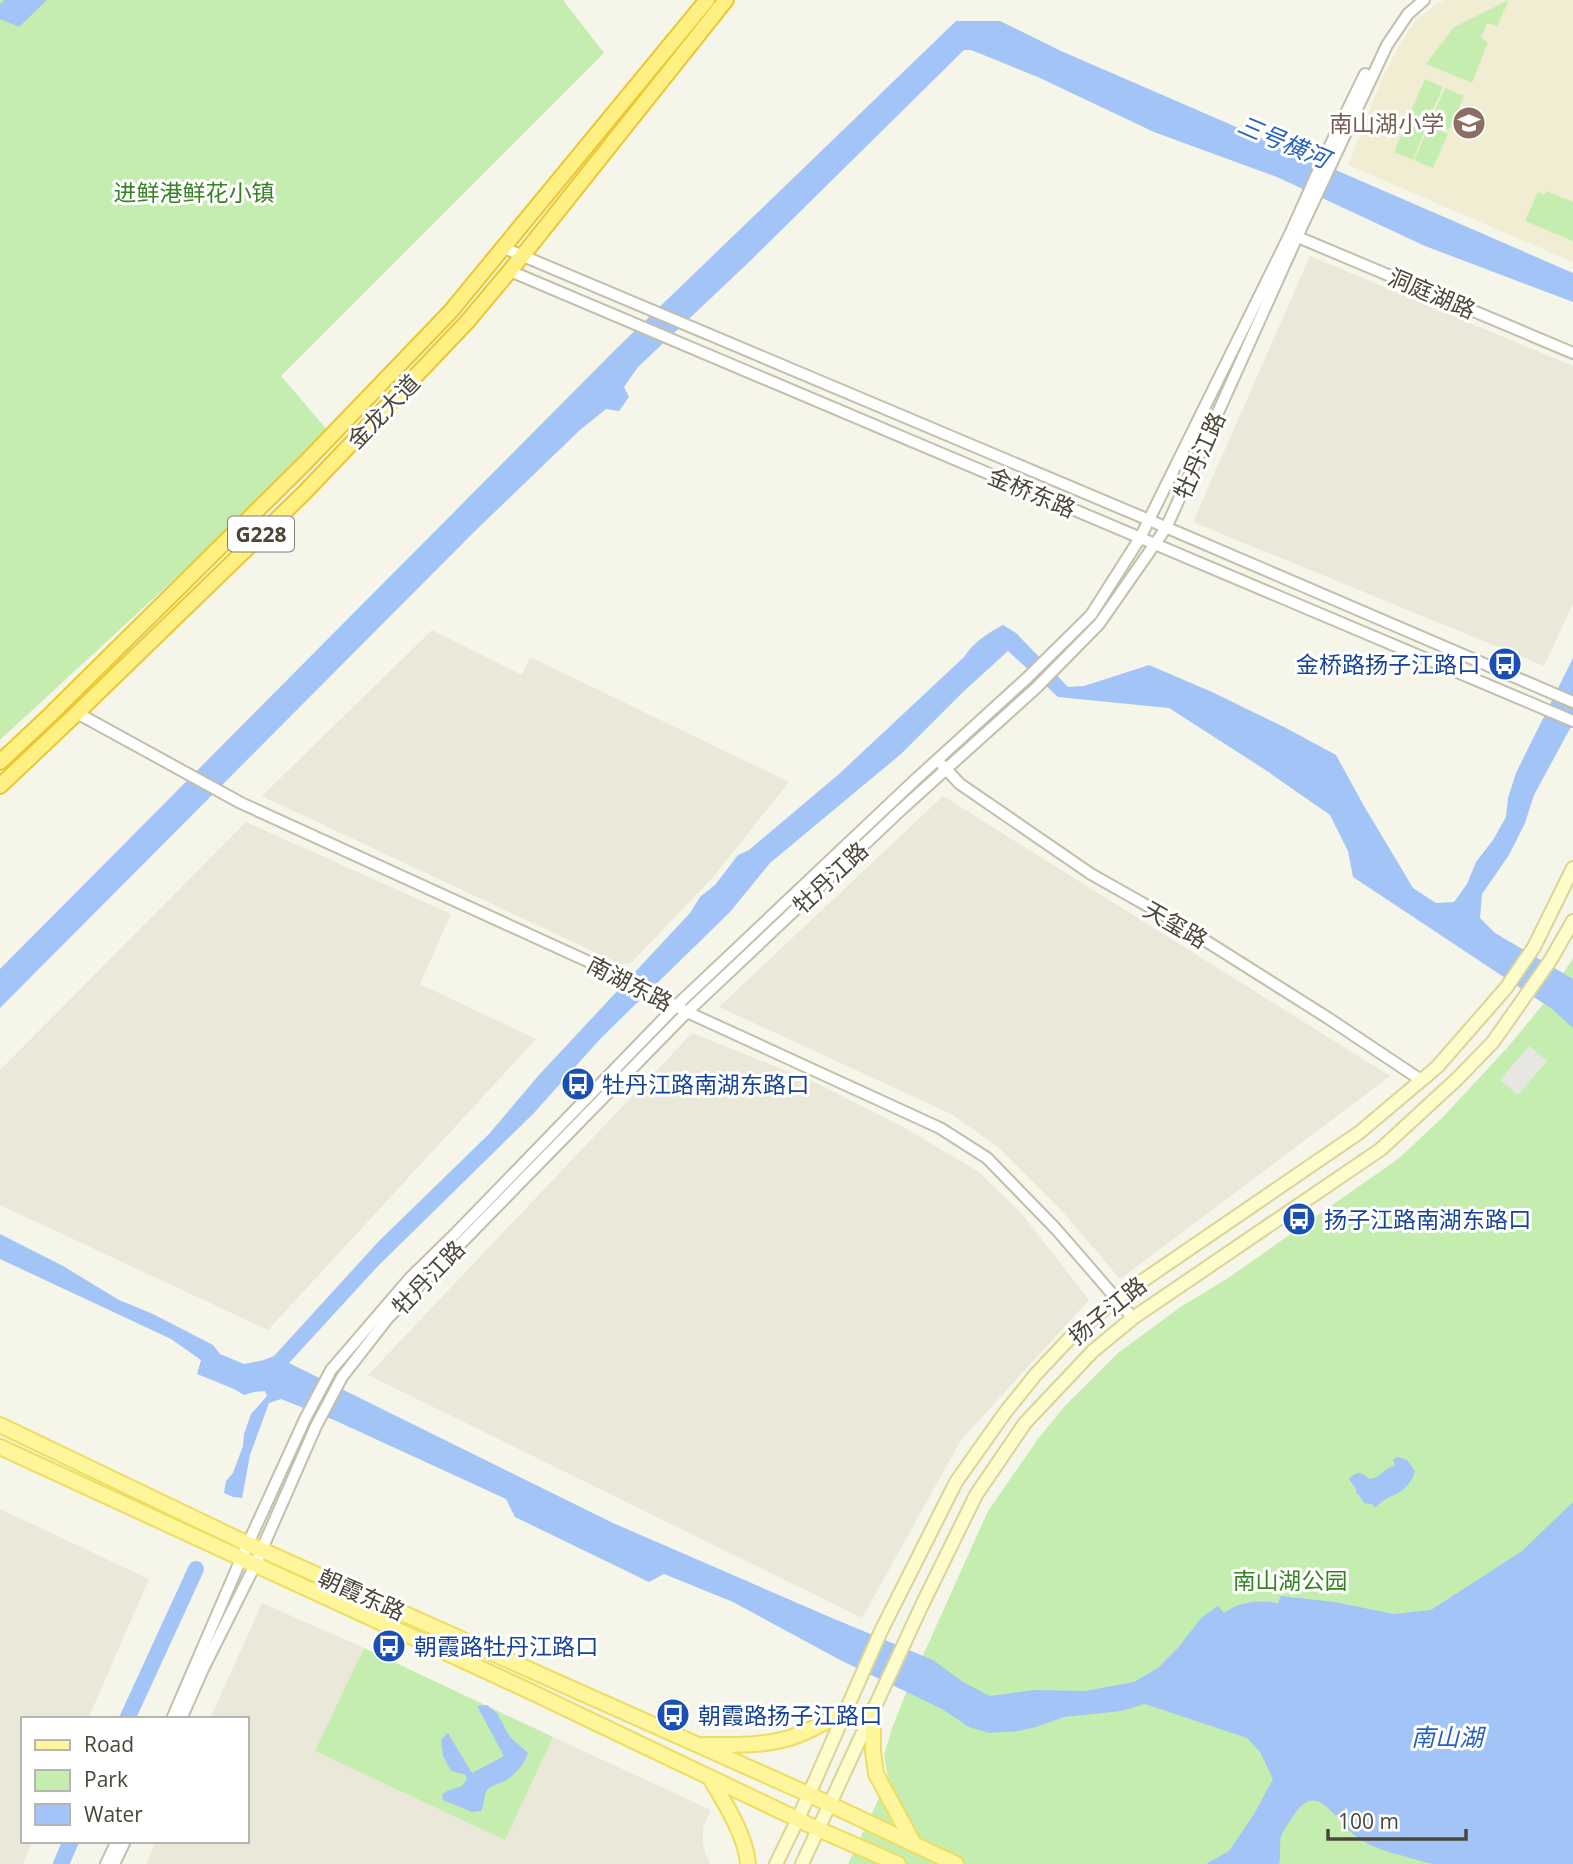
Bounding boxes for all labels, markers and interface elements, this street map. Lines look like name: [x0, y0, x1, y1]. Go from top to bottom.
school or university icon: 南山湖小学: [1450, 104, 1488, 142]
water label: 三号横河: [1233, 107, 1338, 177]
place label: 南山湖小学: [1329, 107, 1444, 139]
park label: 进鲜港鲜花小镇: [114, 176, 275, 208]
street label: 洞庭湖路: [1383, 260, 1481, 326]
street label: 金龙大道: [340, 367, 426, 455]
street label: 牡丹江路: [1166, 406, 1232, 504]
street label: 金桥东路: [983, 459, 1081, 525]
road number: G228: [228, 516, 294, 552]
bus stop icon: 金桥路扬子江路口: [1486, 645, 1524, 683]
place label: 金桥路扬子江路口: [1296, 648, 1480, 680]
street label: 牡丹江路: [785, 834, 875, 920]
street label: 天玺路: [1138, 893, 1214, 955]
street label: 南湖东路: [582, 948, 678, 1018]
bus stop icon: 牡丹江路南湖东路口: [559, 1065, 597, 1103]
place label: 牡丹江路南湖东路口: [602, 1068, 809, 1100]
bus stop icon: 扬子江路南湖东路口: [1280, 1200, 1318, 1238]
place label: 扬子江路南湖东路口: [1324, 1203, 1531, 1235]
street label: 牡丹江路: [385, 1233, 471, 1321]
street label: 扬子江路: [1061, 1269, 1153, 1351]
street label: 朝霞东路: [313, 1561, 411, 1627]
park label: 南山湖公园: [1233, 1564, 1348, 1596]
bus stop icon: 朝霞路牡丹江路口: [370, 1627, 408, 1665]
place label: 朝霞路牡丹江路口: [414, 1630, 598, 1662]
bus stop icon: 朝霞路扬子江路口: [654, 1696, 692, 1734]
place label: 朝霞路扬子江路口: [698, 1699, 882, 1731]
legend: [21, 1717, 248, 1843]
water label: 南山湖: [1411, 1720, 1487, 1753]
text: Road: [84, 1730, 134, 1758]
text: Park: [84, 1765, 128, 1793]
scale bar: [1328, 1798, 1466, 1842]
text: Water: [84, 1800, 143, 1828]
text: 100 m: [1338, 1807, 1399, 1835]

